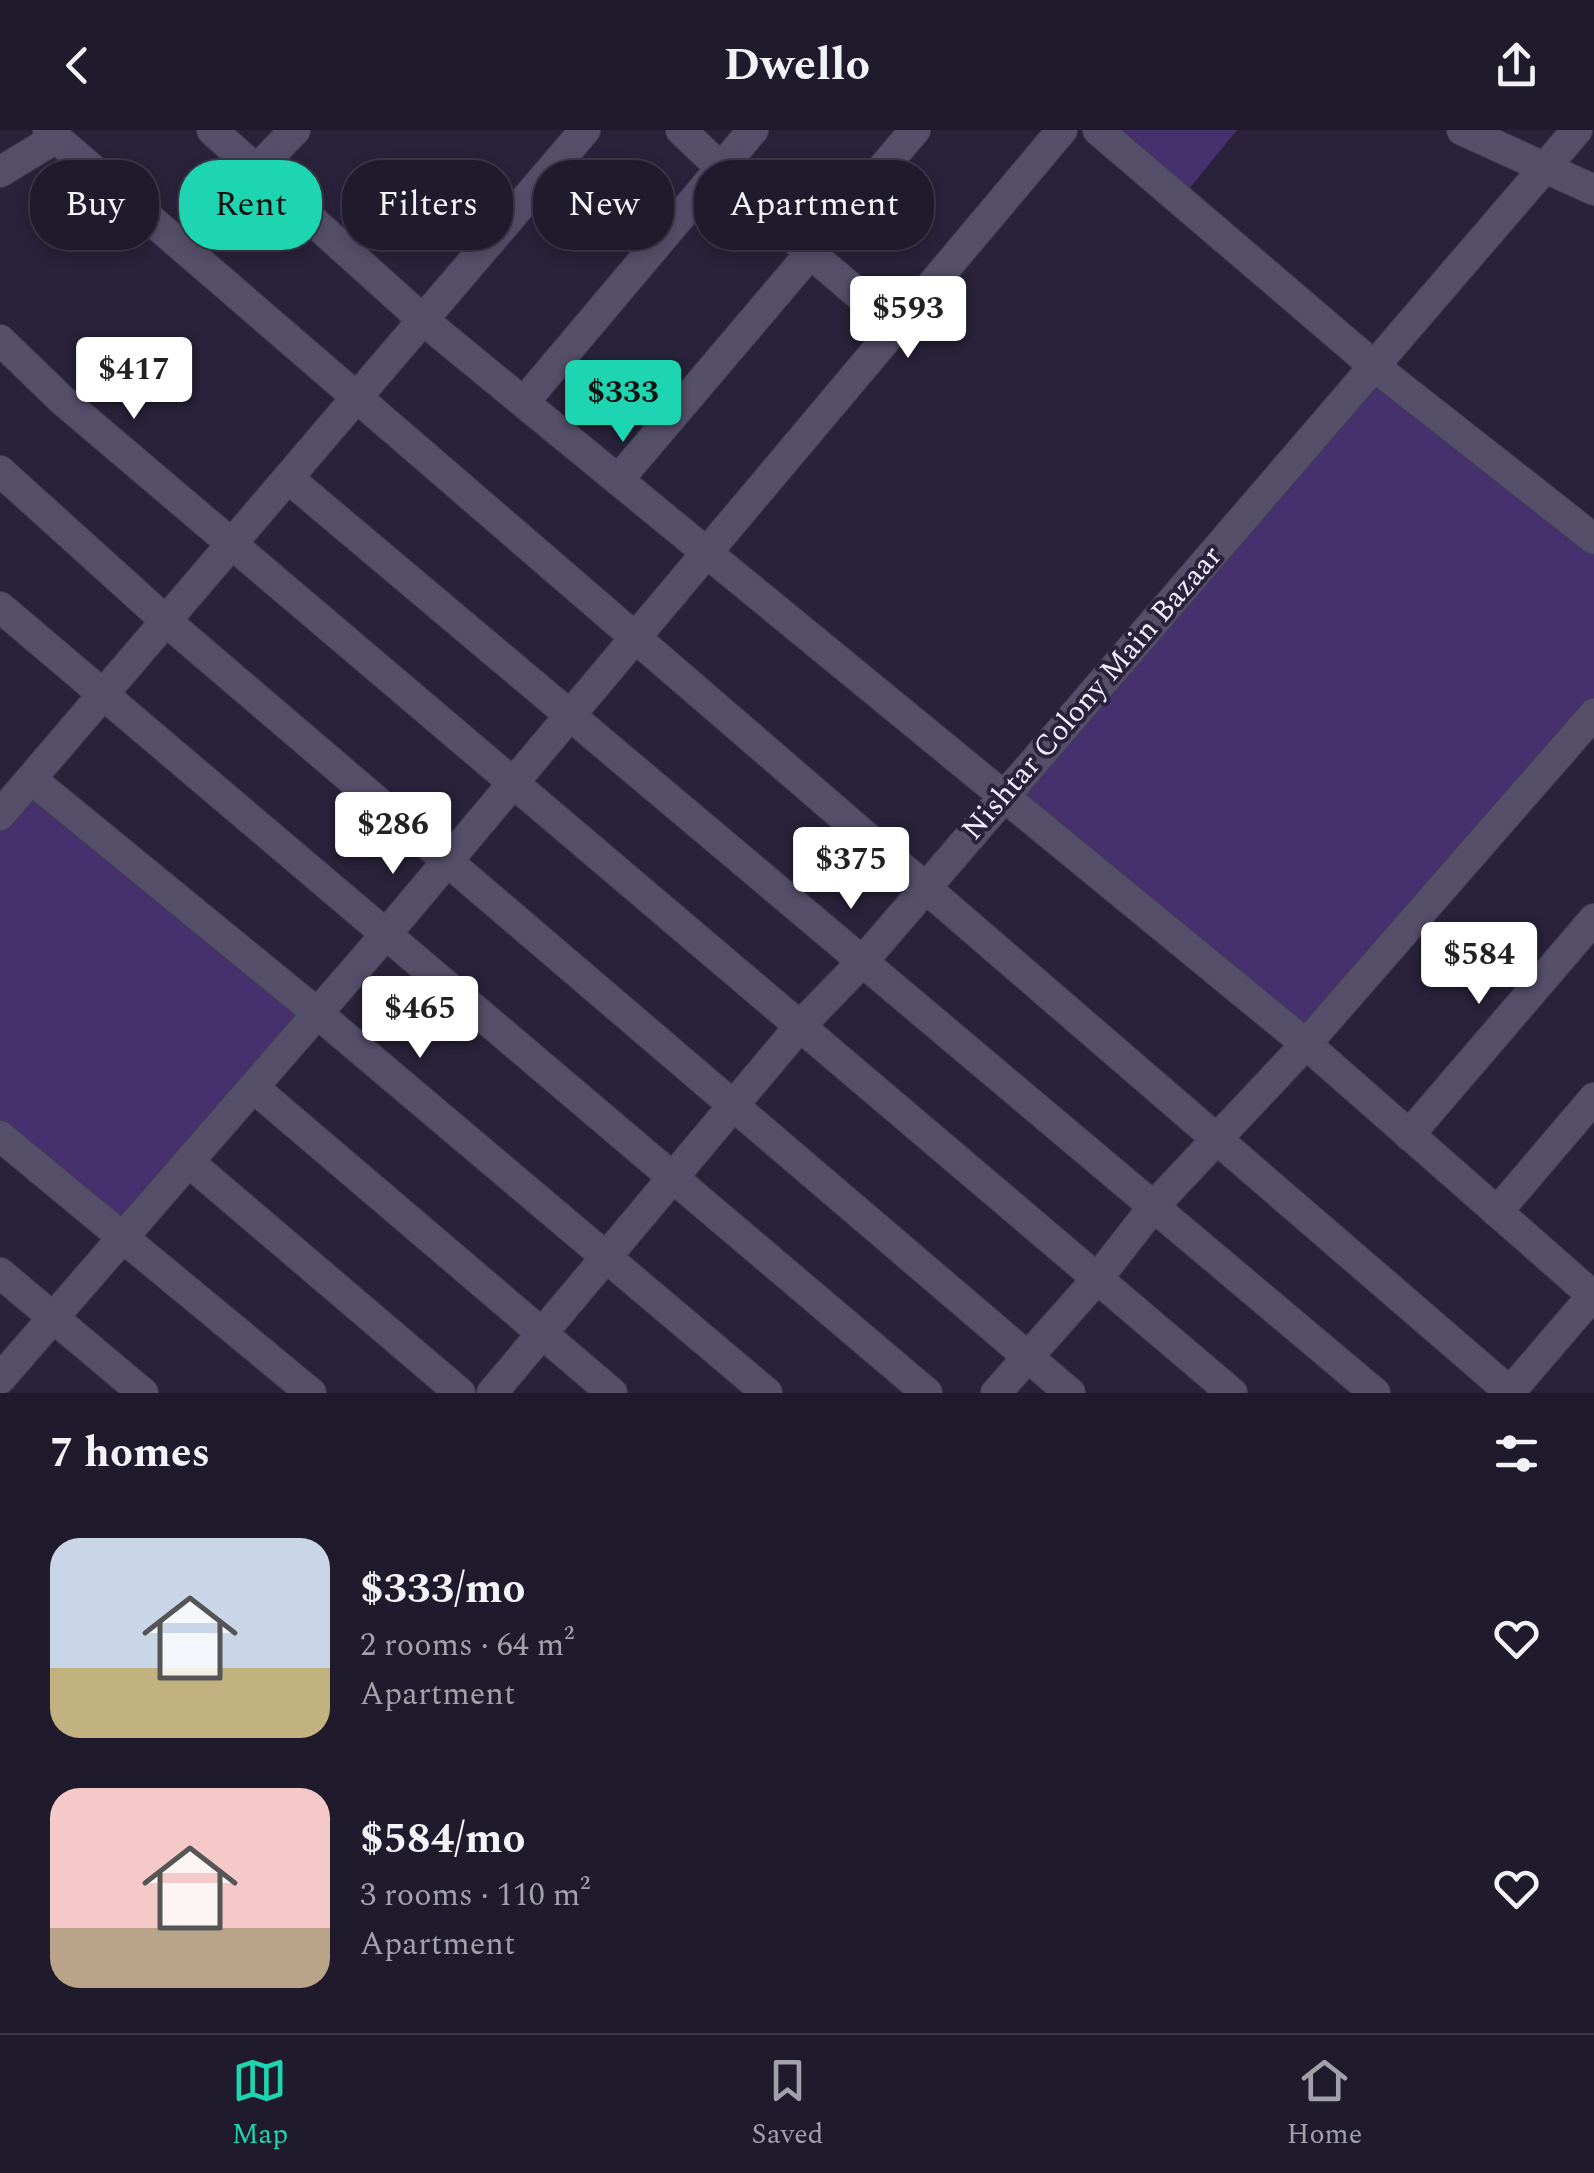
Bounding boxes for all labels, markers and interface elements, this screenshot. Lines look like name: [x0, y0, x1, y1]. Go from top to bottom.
text: Dwello: [724, 31, 870, 100]
icon: back: [50, 38, 105, 93]
icon: share: [1489, 38, 1544, 93]
chip: Buy: [30, 160, 159, 250]
chip: Rent: [179, 160, 322, 250]
chip: Filters: [342, 160, 513, 250]
chip: New: [533, 160, 674, 250]
chip: Apartment: [694, 160, 934, 250]
pin: $593: [849, 276, 967, 361]
text: $593: [872, 284, 944, 333]
pin: $417: [75, 337, 193, 422]
text: $417: [98, 345, 170, 394]
pin: $333: [564, 360, 682, 445]
text: $333: [587, 368, 659, 417]
street label: Nishtar Colony Main Bazaar: [951, 535, 1233, 851]
pin: $286: [334, 792, 452, 877]
text: $286: [357, 800, 429, 849]
pin: $375: [792, 827, 910, 912]
text: $375: [815, 835, 887, 884]
pin: $584: [1420, 922, 1538, 1007]
text: $584: [1443, 930, 1515, 979]
pin: $465: [361, 976, 479, 1061]
text: $465: [384, 984, 456, 1033]
text: 7 homes: [50, 1422, 210, 1485]
icon: filters: [1489, 1426, 1544, 1481]
text: $333/mo: [360, 1558, 526, 1621]
icon: home: [130, 1578, 250, 1698]
icon: heart: [1489, 1611, 1544, 1666]
text: 2 rooms · 64 m²: [360, 1621, 574, 1670]
text: Apartment: [360, 1670, 515, 1719]
text: $584/mo: [360, 1808, 526, 1871]
icon: home: [130, 1828, 250, 1948]
icon: heart: [1489, 1861, 1544, 1916]
text: 3 rooms · 110 m²: [360, 1871, 590, 1920]
text: Apartment: [360, 1920, 515, 1969]
tab: Map: [232, 2053, 288, 2156]
tab: Saved: [752, 2053, 823, 2156]
tab: Home: [1287, 2053, 1362, 2156]

